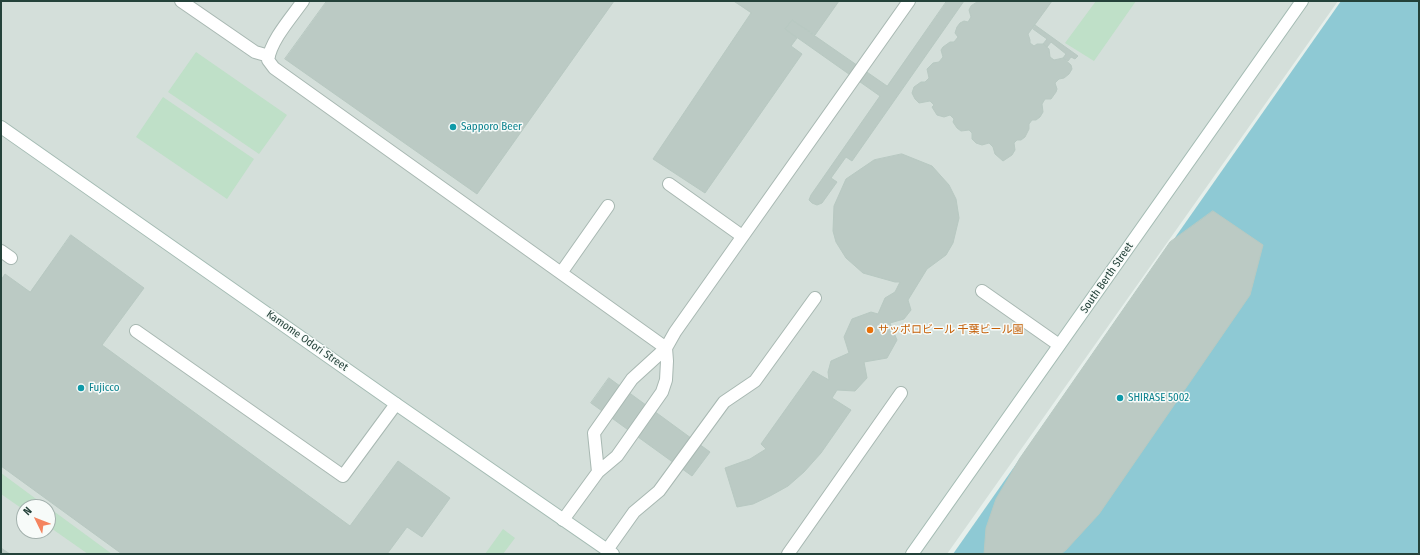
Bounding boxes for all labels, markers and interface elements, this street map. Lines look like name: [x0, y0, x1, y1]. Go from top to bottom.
place label: Sapporo Beer: [461, 120, 522, 134]
marker: Sapporo Beer: [448, 122, 458, 132]
street label: South Berth Street: [1078, 240, 1136, 316]
street label: Kamome Odori Street: [264, 308, 350, 374]
place label: サッポロビール 千葉ビール園: [878, 323, 1024, 337]
marker: サッポロビール 千葉ビール園: [865, 325, 875, 335]
place label: Fujicco: [89, 381, 119, 395]
marker: Fujicco: [76, 383, 86, 393]
place label: SHIRASE 5002: [1128, 391, 1189, 405]
marker: SHIRASE 5002: [1115, 393, 1125, 403]
north arrow: [16, 499, 56, 539]
text: N: [21, 504, 35, 518]

